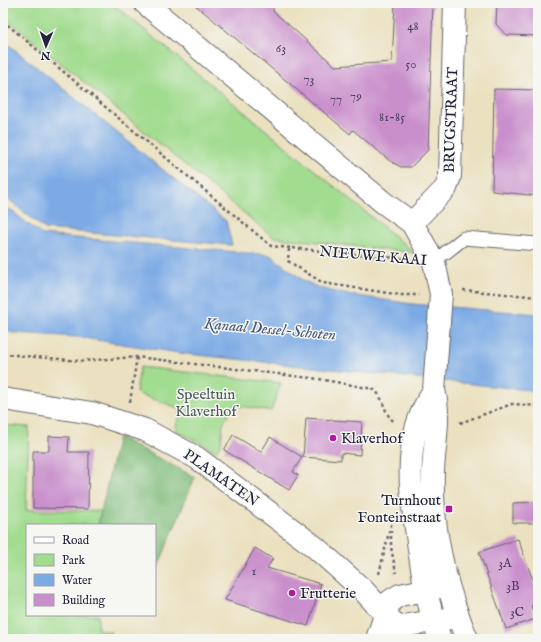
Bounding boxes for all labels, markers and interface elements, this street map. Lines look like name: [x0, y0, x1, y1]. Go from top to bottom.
house number: 48: [407, 18, 419, 35]
north arrow: [26, 26, 66, 66]
house number: 63: [276, 40, 286, 57]
text: N: [40, 48, 52, 62]
house number: 50: [405, 56, 417, 73]
street label: BRUGSTRAAT: [440, 67, 462, 173]
house number: 73: [304, 71, 315, 88]
house number: 79: [350, 88, 362, 105]
house number: 77: [330, 91, 342, 108]
house number: 81-85: [379, 109, 405, 126]
street label: NIEUWE KAAI: [318, 242, 428, 270]
water label: Kanaal Dessel-Schoten: [202, 314, 337, 346]
park label: Speeltuin Klaverhof: [175, 385, 239, 421]
place label: Klaverhof: [341, 429, 405, 448]
marker: Klaverhof: [328, 433, 338, 443]
street label: PLAMATEN: [180, 445, 262, 511]
place label: Turnhout Fonteinstraat: [358, 491, 441, 527]
marker: Turnhout Fonteinstraat: [444, 504, 454, 514]
legend: [26, 524, 156, 616]
text: Road: [62, 533, 90, 548]
text: Park: [62, 553, 85, 568]
house number: 3A: [498, 555, 513, 572]
house number: 1: [252, 563, 257, 580]
text: Water: [62, 573, 93, 588]
house number: 3B: [506, 578, 520, 595]
place label: Frutterie: [300, 584, 356, 603]
marker: Frutterie: [287, 588, 297, 598]
text: Building: [62, 593, 106, 608]
house number: 3C: [510, 604, 524, 621]

